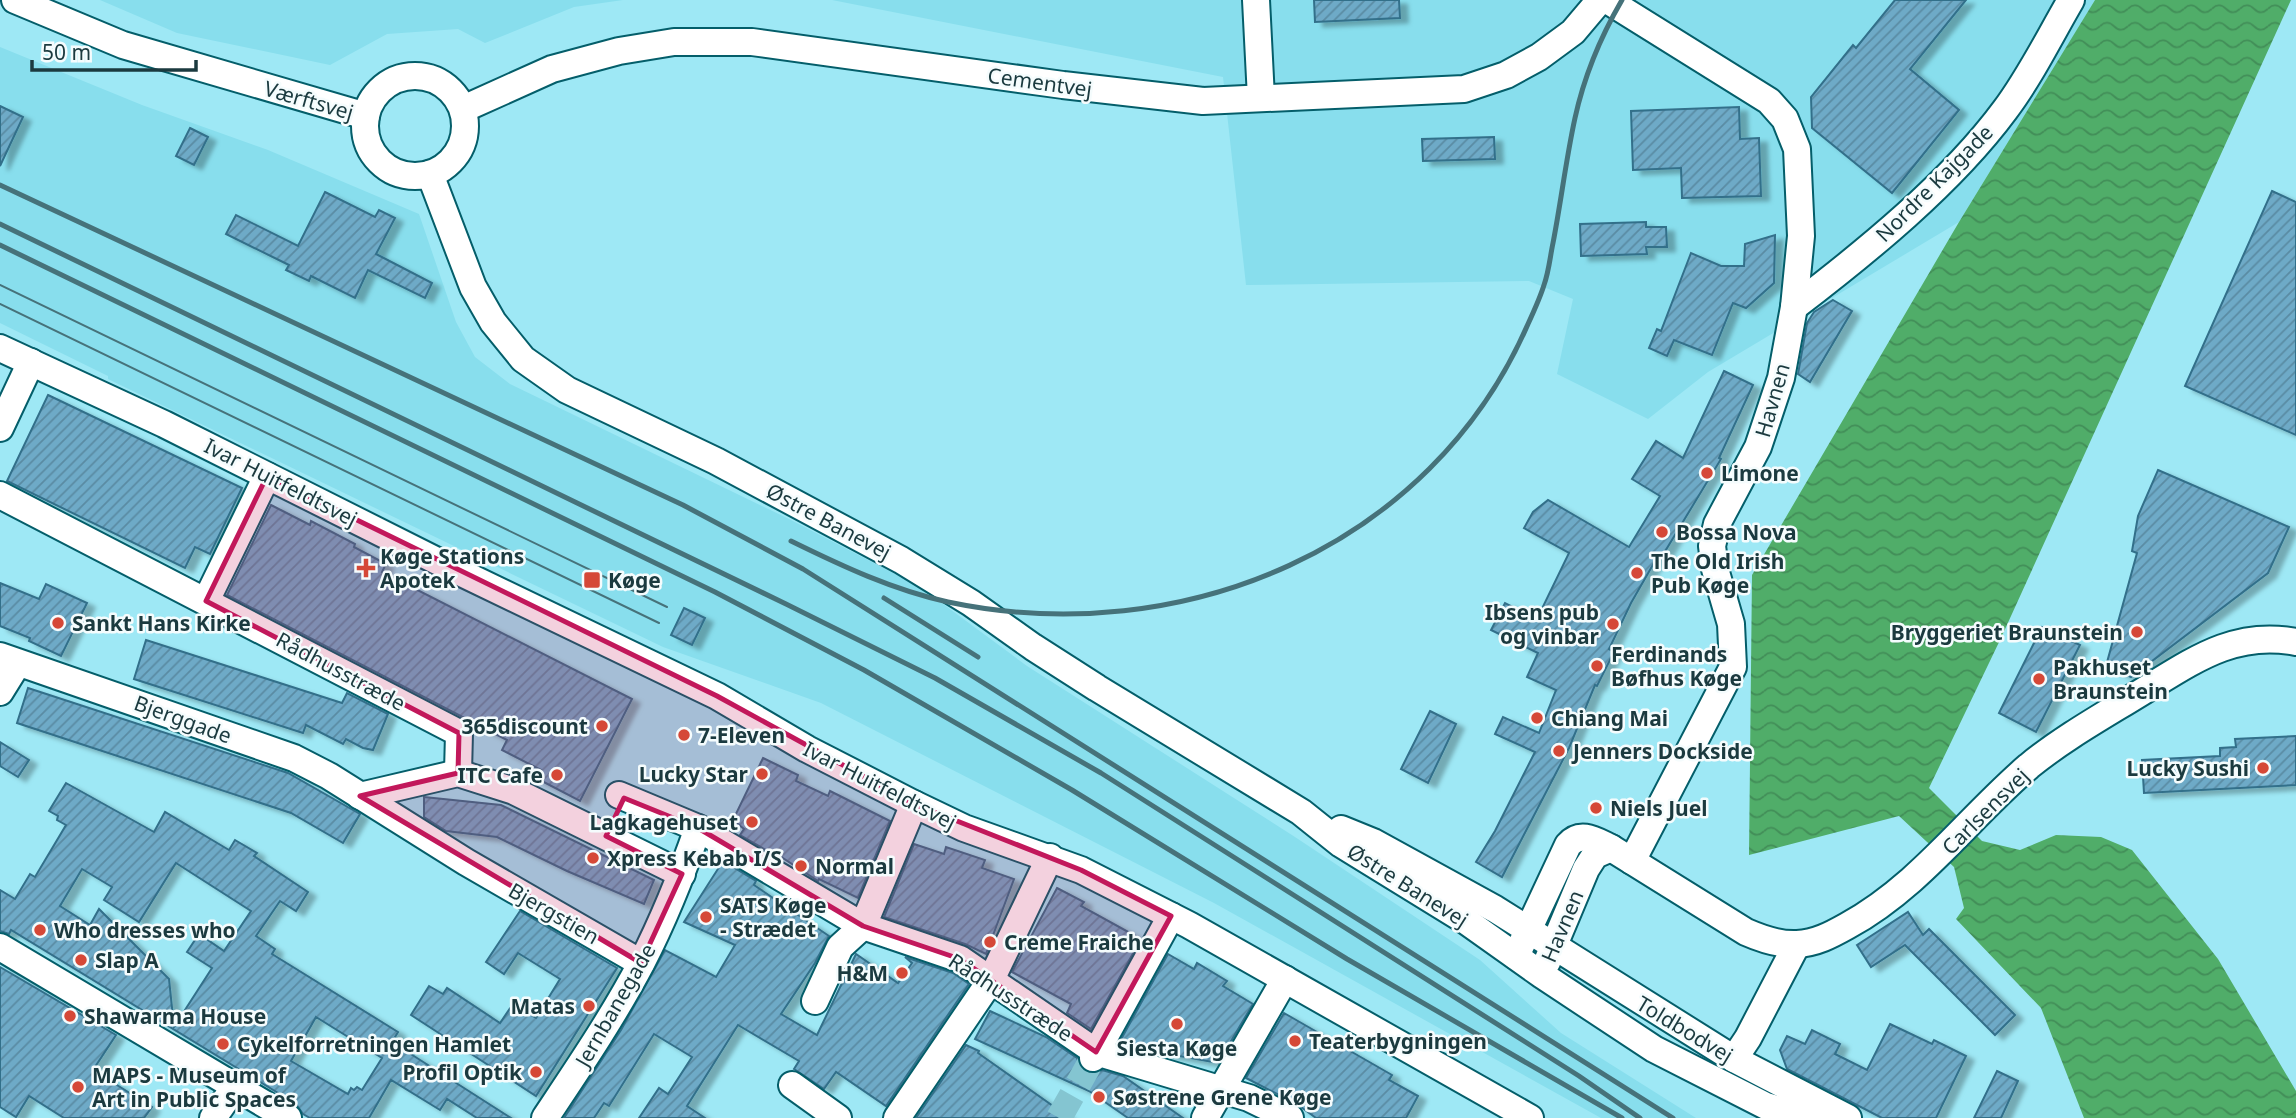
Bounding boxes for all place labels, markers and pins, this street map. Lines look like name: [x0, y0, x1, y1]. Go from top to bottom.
place label: Limone: [1721, 459, 1799, 487]
marker: Limone: [1699, 465, 1715, 481]
place label: Bossa Nova: [1676, 518, 1797, 546]
marker: Bossa Nova: [1654, 524, 1670, 540]
place label: Køge Stations Apotek: [380, 542, 524, 594]
place label: The Old Irish Pub Køge: [1651, 547, 1784, 599]
marker: Køge Stations Apotek: [358, 560, 374, 576]
marker: The Old Irish Pub Køge: [1629, 565, 1645, 581]
place label: Køge: [608, 566, 661, 594]
marker: Køge: [582, 570, 602, 590]
place label: Ibsens pub og vinbar: [1485, 598, 1600, 650]
place label: Sankt Hans Kirke: [72, 609, 251, 637]
marker: Sankt Hans Kirke: [50, 615, 66, 631]
marker: Ibsens pub og vinbar: [1605, 616, 1621, 632]
place label: Bryggeriet Braunstein: [1891, 618, 2123, 646]
marker: Bryggeriet Braunstein: [2129, 624, 2145, 640]
place label: Ferdinands Bøfhus Køge: [1611, 640, 1742, 692]
place label: Pakhuset Braunstein: [2053, 653, 2168, 705]
marker: Ferdinands Bøfhus Køge: [1589, 658, 1605, 674]
marker: Pakhuset Braunstein: [2031, 671, 2047, 687]
place label: Chiang Mai: [1551, 704, 1668, 732]
marker: Chiang Mai: [1529, 710, 1545, 726]
place label: 365discount: [461, 712, 588, 740]
marker: 365discount: [594, 718, 610, 734]
place label: 7-Eleven: [698, 721, 785, 749]
marker: 7-Eleven: [676, 727, 692, 743]
place label: Jenners Dockside: [1571, 737, 1753, 765]
marker: Jenners Dockside: [1551, 743, 1567, 759]
place label: Lucky Sushi: [2127, 754, 2249, 782]
place label: Lucky Star: [639, 760, 749, 788]
marker: Lucky Sushi: [2255, 760, 2271, 776]
place label: ITC Cafe: [457, 761, 543, 789]
marker: Lucky Star: [754, 766, 770, 782]
marker: ITC Cafe: [549, 767, 565, 783]
place label: Niels Juel: [1610, 794, 1708, 822]
marker: Niels Juel: [1588, 800, 1604, 816]
place label: Lagkagehuset: [590, 808, 738, 836]
marker: Lagkagehuset: [744, 814, 760, 830]
place label: Xpress Kebab I/S: [607, 844, 782, 872]
marker: Xpress Kebab I/S: [585, 850, 601, 866]
place label: Normal: [815, 852, 894, 880]
marker: Normal: [793, 858, 809, 874]
place label: SATS Køge - Strædet: [720, 891, 827, 943]
marker: SATS Køge - Strædet: [698, 909, 714, 925]
place label: Who dresses who: [54, 916, 236, 944]
marker: Who dresses who: [32, 922, 48, 938]
place label: Creme Fraiche: [1004, 928, 1154, 956]
marker: Creme Fraiche: [982, 934, 998, 950]
place label: Slap A: [95, 946, 159, 974]
marker: Slap A: [73, 952, 89, 968]
place label: H&M: [836, 959, 888, 987]
marker: H&M: [894, 965, 910, 981]
place label: Matas: [510, 992, 575, 1020]
marker: Matas: [581, 998, 597, 1014]
place label: Shawarma House: [84, 1002, 266, 1030]
marker: Shawarma House: [62, 1008, 78, 1024]
marker: Siesta Køge: [1169, 1016, 1185, 1032]
place label: Teaterbygningen: [1309, 1027, 1487, 1055]
place label: Cykelforretningen Hamlet: [237, 1030, 511, 1058]
marker: Teaterbygningen: [1287, 1033, 1303, 1049]
place label: Siesta Køge: [1117, 1034, 1237, 1062]
marker: Cykelforretningen Hamlet: [215, 1036, 231, 1052]
place label: Profil Optik: [402, 1058, 523, 1086]
place label: MAPS - Museum of Art in Public Spaces: [92, 1061, 296, 1113]
marker: Profil Optik: [528, 1064, 544, 1080]
marker: MAPS - Museum of Art in Public Spaces: [70, 1079, 86, 1095]
place label: Søstrene Grene Køge: [1113, 1083, 1331, 1111]
marker: Søstrene Grene Køge: [1091, 1089, 1107, 1105]

